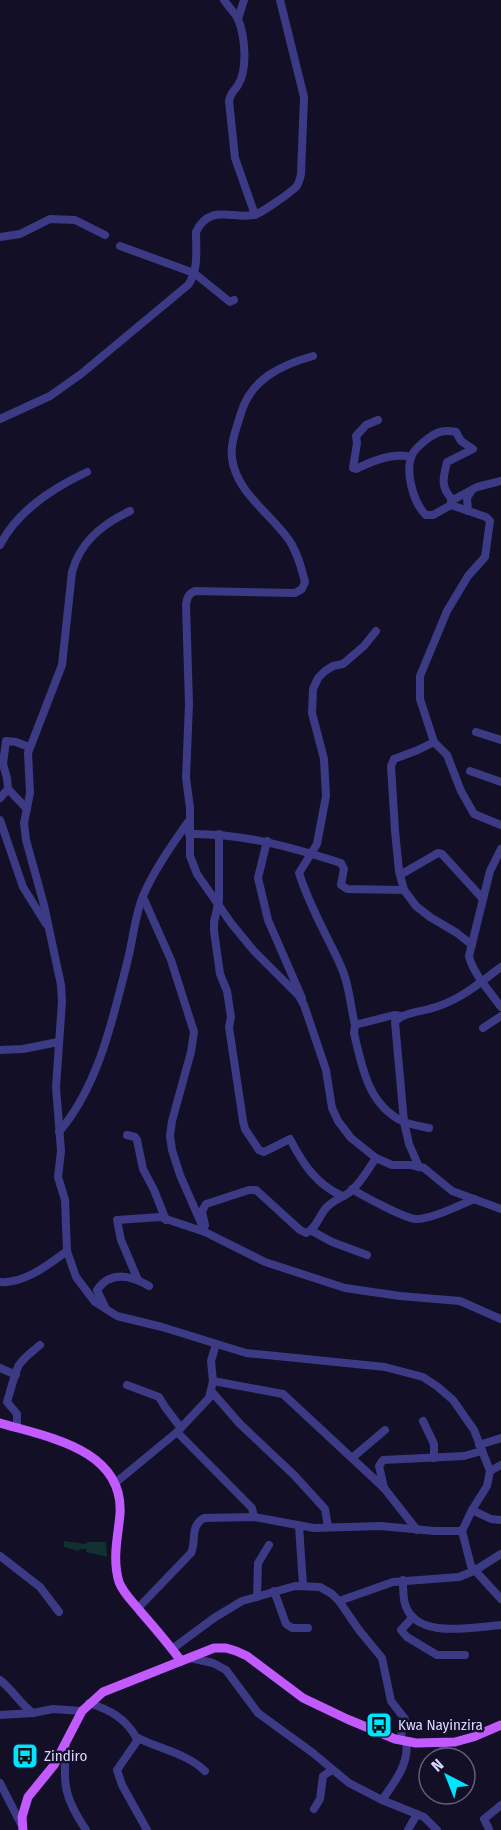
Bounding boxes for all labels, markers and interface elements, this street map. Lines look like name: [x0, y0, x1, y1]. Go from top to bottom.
bus stop icon: Kwa Nayinzira: [364, 1710, 394, 1740]
place label: Kwa Nayinzira: [398, 1716, 483, 1734]
bus stop icon: Zindiro: [10, 1741, 40, 1771]
north arrow: [417, 1746, 477, 1806]
place label: Zindiro: [44, 1747, 87, 1765]
text: N: [427, 1755, 447, 1775]

